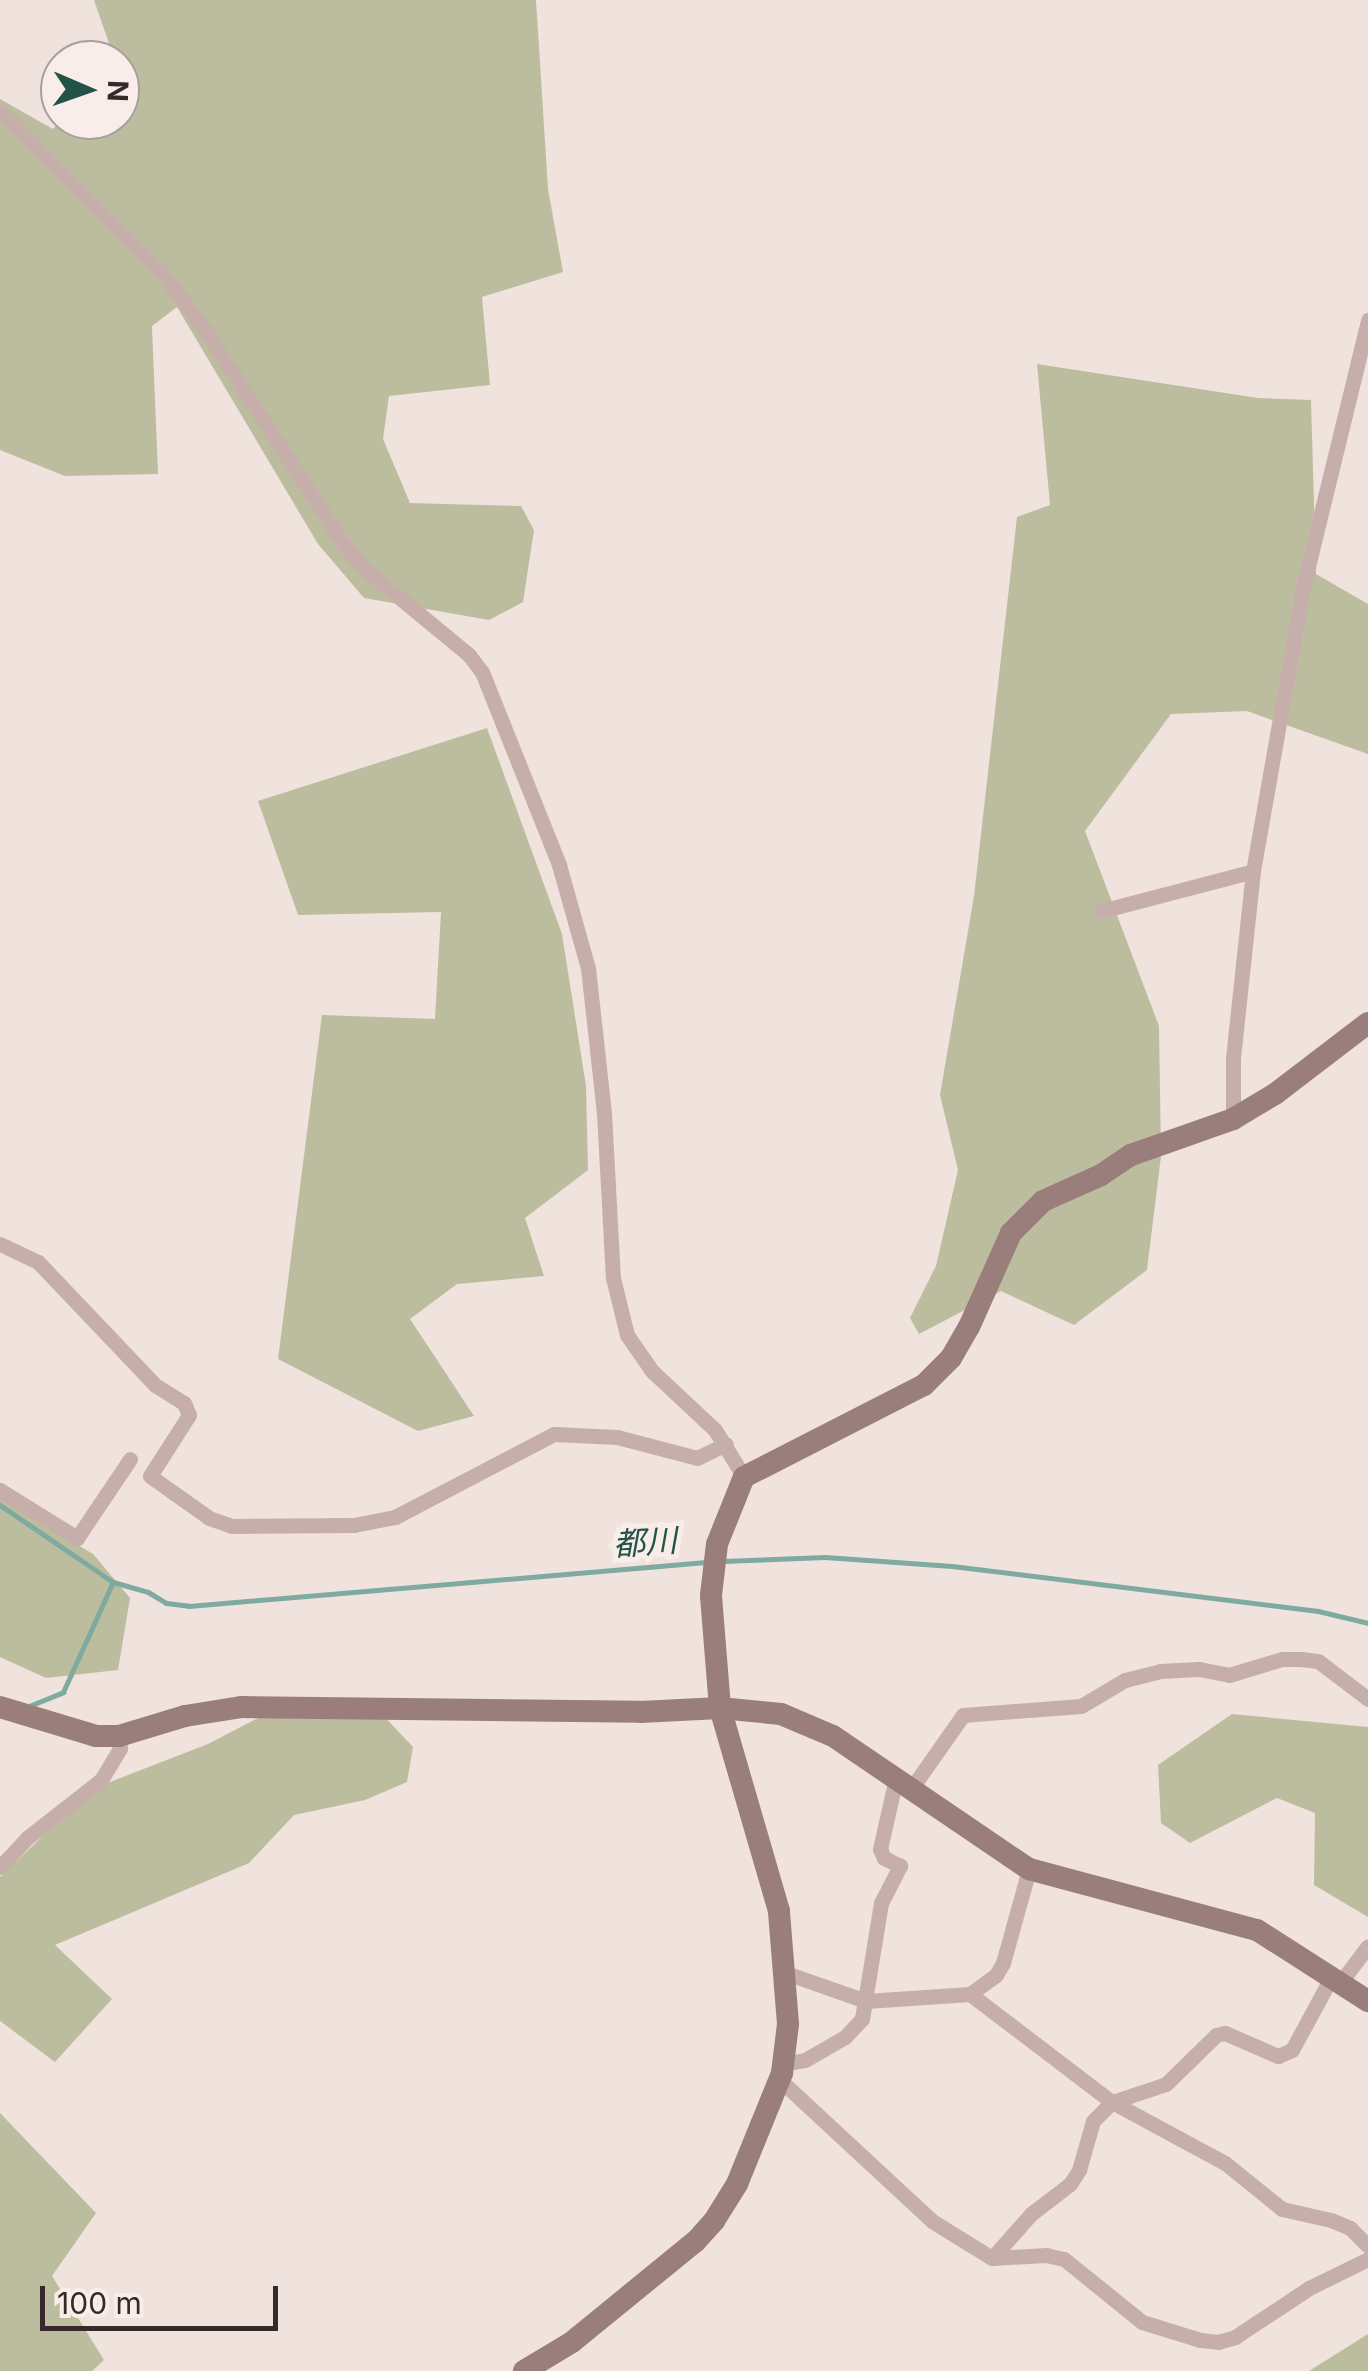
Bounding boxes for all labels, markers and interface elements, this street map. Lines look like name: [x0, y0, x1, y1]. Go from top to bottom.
north arrow: [40, 40, 140, 140]
text: N: [101, 80, 135, 102]
water label: 都川: [612, 1522, 678, 1564]
scale bar: [45, 2266, 282, 2328]
text: 100 m: [57, 2285, 142, 2321]

